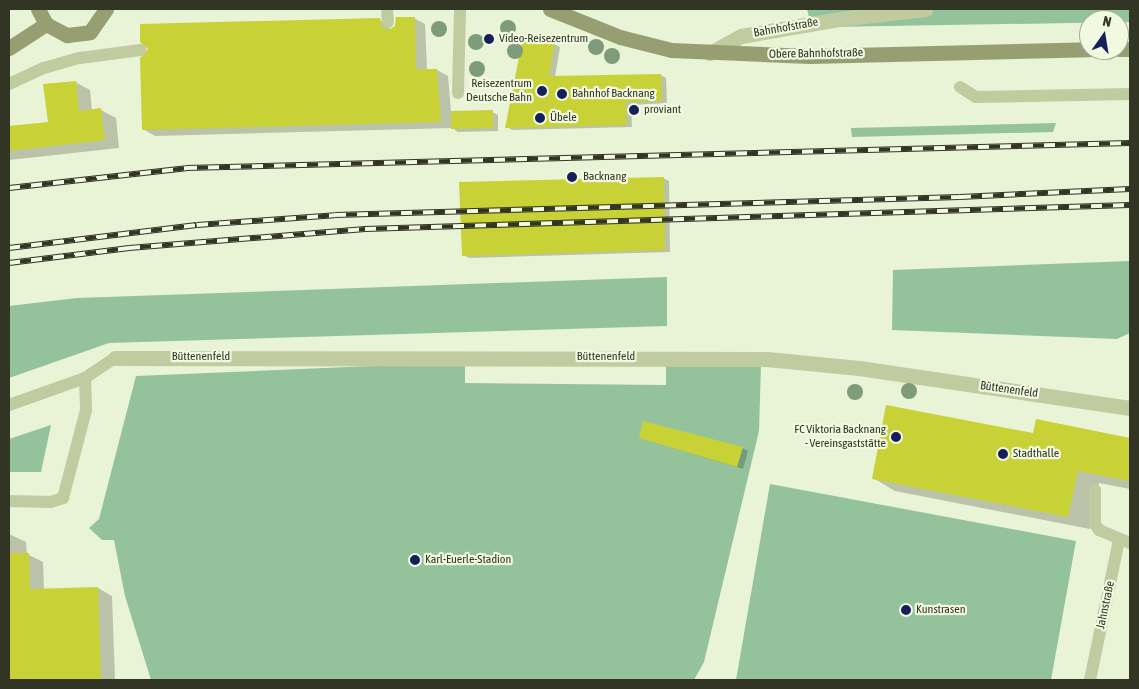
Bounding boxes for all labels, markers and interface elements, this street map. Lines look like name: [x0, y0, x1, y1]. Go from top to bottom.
north arrow: [1079, 10, 1129, 60]
text: N: [1101, 13, 1113, 30]
street label: Bahnhofstraße: [753, 15, 819, 41]
place label: Video-Reisezentrum: [499, 32, 588, 46]
marker: Video-Reisezentrum: [483, 33, 495, 45]
street label: Obere Bahnhofstraße: [769, 46, 863, 62]
place label: Reisezentrum Deutsche Bahn: [466, 77, 532, 105]
marker: Reisezentrum Deutsche Bahn: [536, 85, 548, 97]
place label: Bahnhof Backnang: [572, 87, 655, 101]
marker: Bahnhof Backnang: [556, 88, 568, 100]
place label: proviant: [644, 103, 681, 117]
marker: proviant: [628, 104, 640, 116]
place label: Übele: [550, 111, 577, 125]
marker: Übele: [534, 112, 546, 124]
marker: Backnang: [565, 170, 579, 184]
place label: Backnang: [583, 170, 626, 184]
street label: Büttenenfeld: [172, 350, 230, 364]
street label: Büttenenfeld: [577, 350, 635, 364]
street label: Büttenenfeld: [979, 379, 1039, 401]
place label: FC Viktoria Backnang - Vereinsgaststätte: [794, 423, 886, 451]
marker: FC Viktoria Backnang - Vereinsgaststätte: [890, 431, 902, 443]
place label: Stadthalle: [1013, 447, 1059, 461]
marker: Stadthalle: [997, 448, 1009, 460]
place label: Karl-Euerle-Stadion: [425, 553, 511, 567]
marker: Karl-Euerle-Stadion: [409, 554, 421, 566]
street label: Jahnstraße: [1094, 580, 1118, 630]
place label: Kunstrasen: [916, 603, 965, 617]
marker: Kunstrasen: [900, 604, 912, 616]

